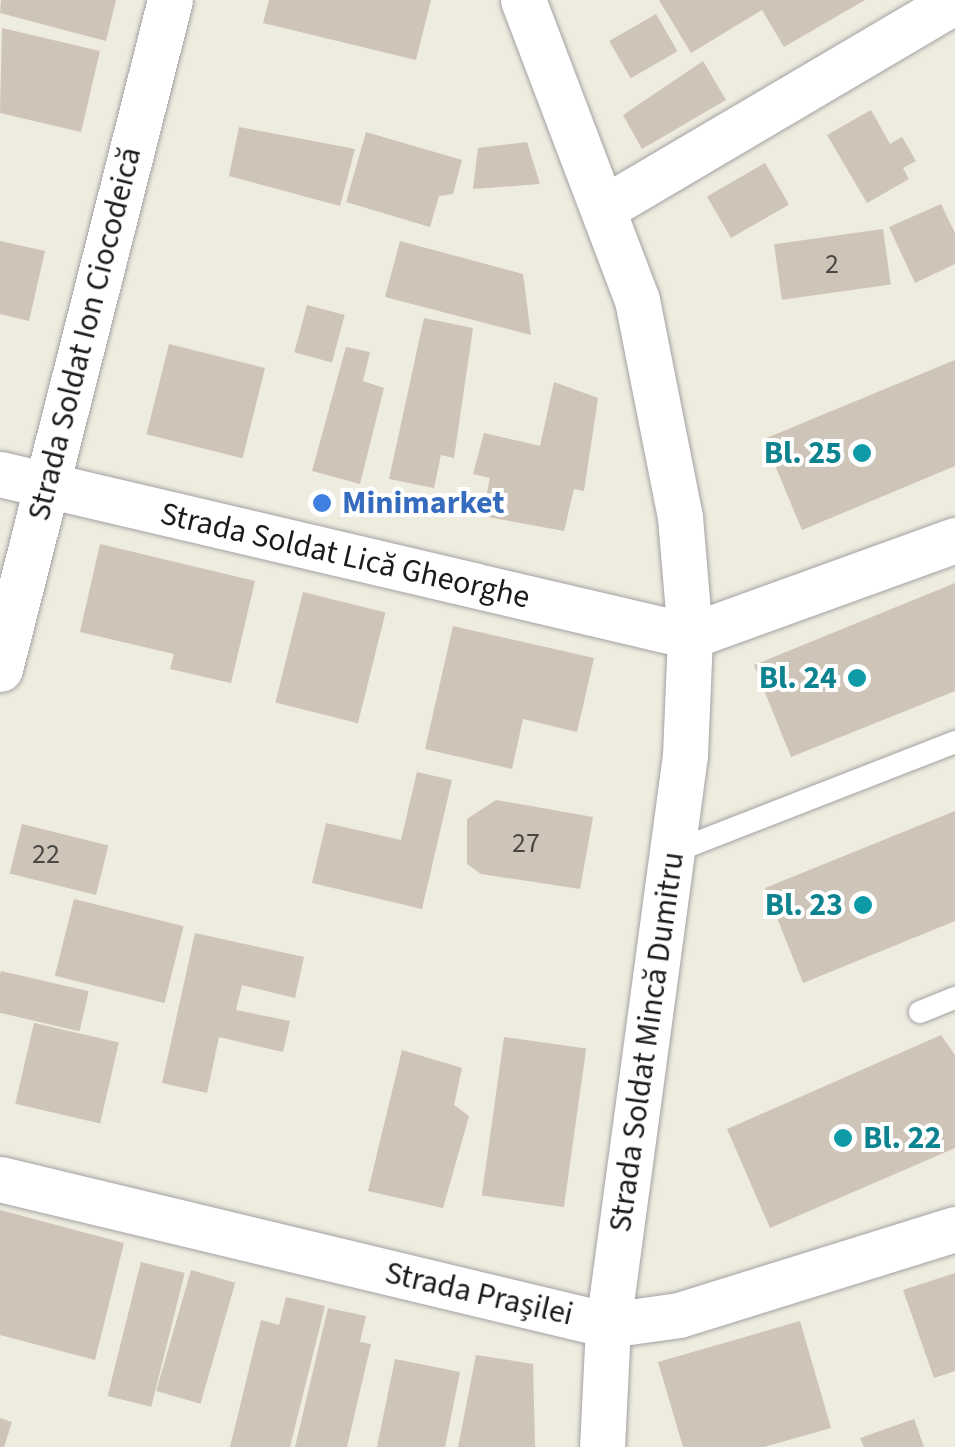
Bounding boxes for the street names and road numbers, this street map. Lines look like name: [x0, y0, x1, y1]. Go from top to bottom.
street label: Strada Soldat Ion Ciocodeică: [20, 143, 150, 525]
street label: Strada Soldat Lică Gheorghe: [157, 495, 533, 617]
street label: Strada Soldat Mincă Dumitru: [601, 849, 693, 1235]
street label: Strada Prașilei: [381, 1254, 577, 1334]

